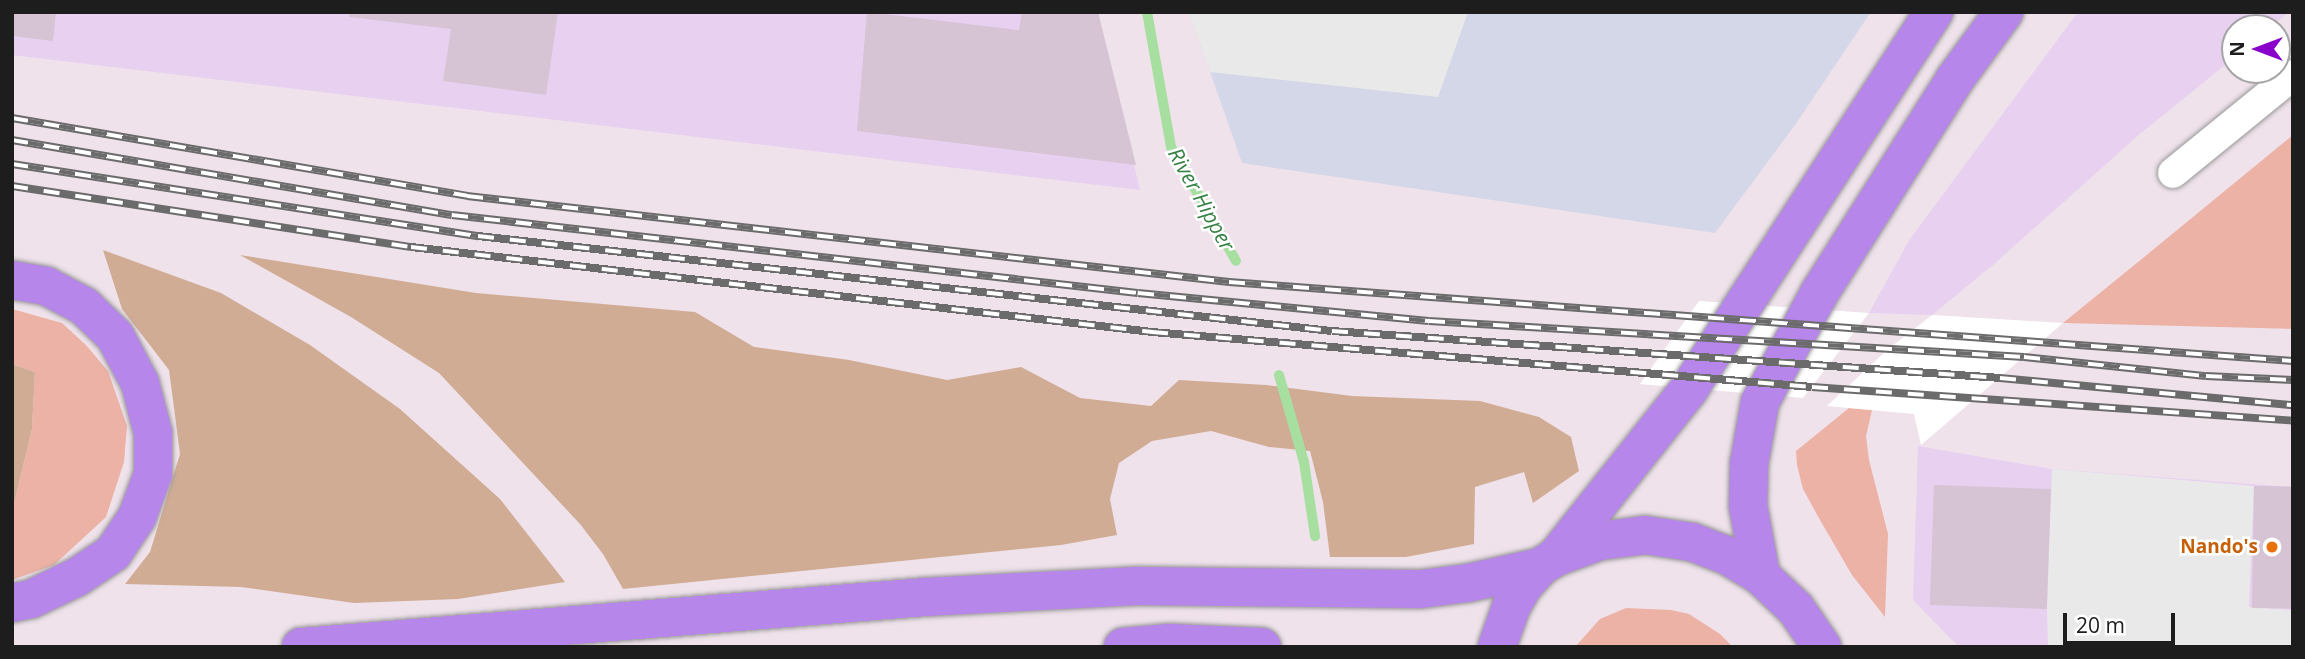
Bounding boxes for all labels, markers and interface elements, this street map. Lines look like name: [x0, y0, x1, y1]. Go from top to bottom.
north arrow: [2221, 14, 2291, 84]
text: N: [2224, 41, 2250, 57]
water label: River Hipper: [1163, 143, 1241, 255]
place label: Nando's: [2180, 536, 2258, 558]
marker: Nando's: [2264, 539, 2280, 555]
scale bar: [2067, 600, 2179, 644]
text: 20 m: [2076, 611, 2125, 639]

